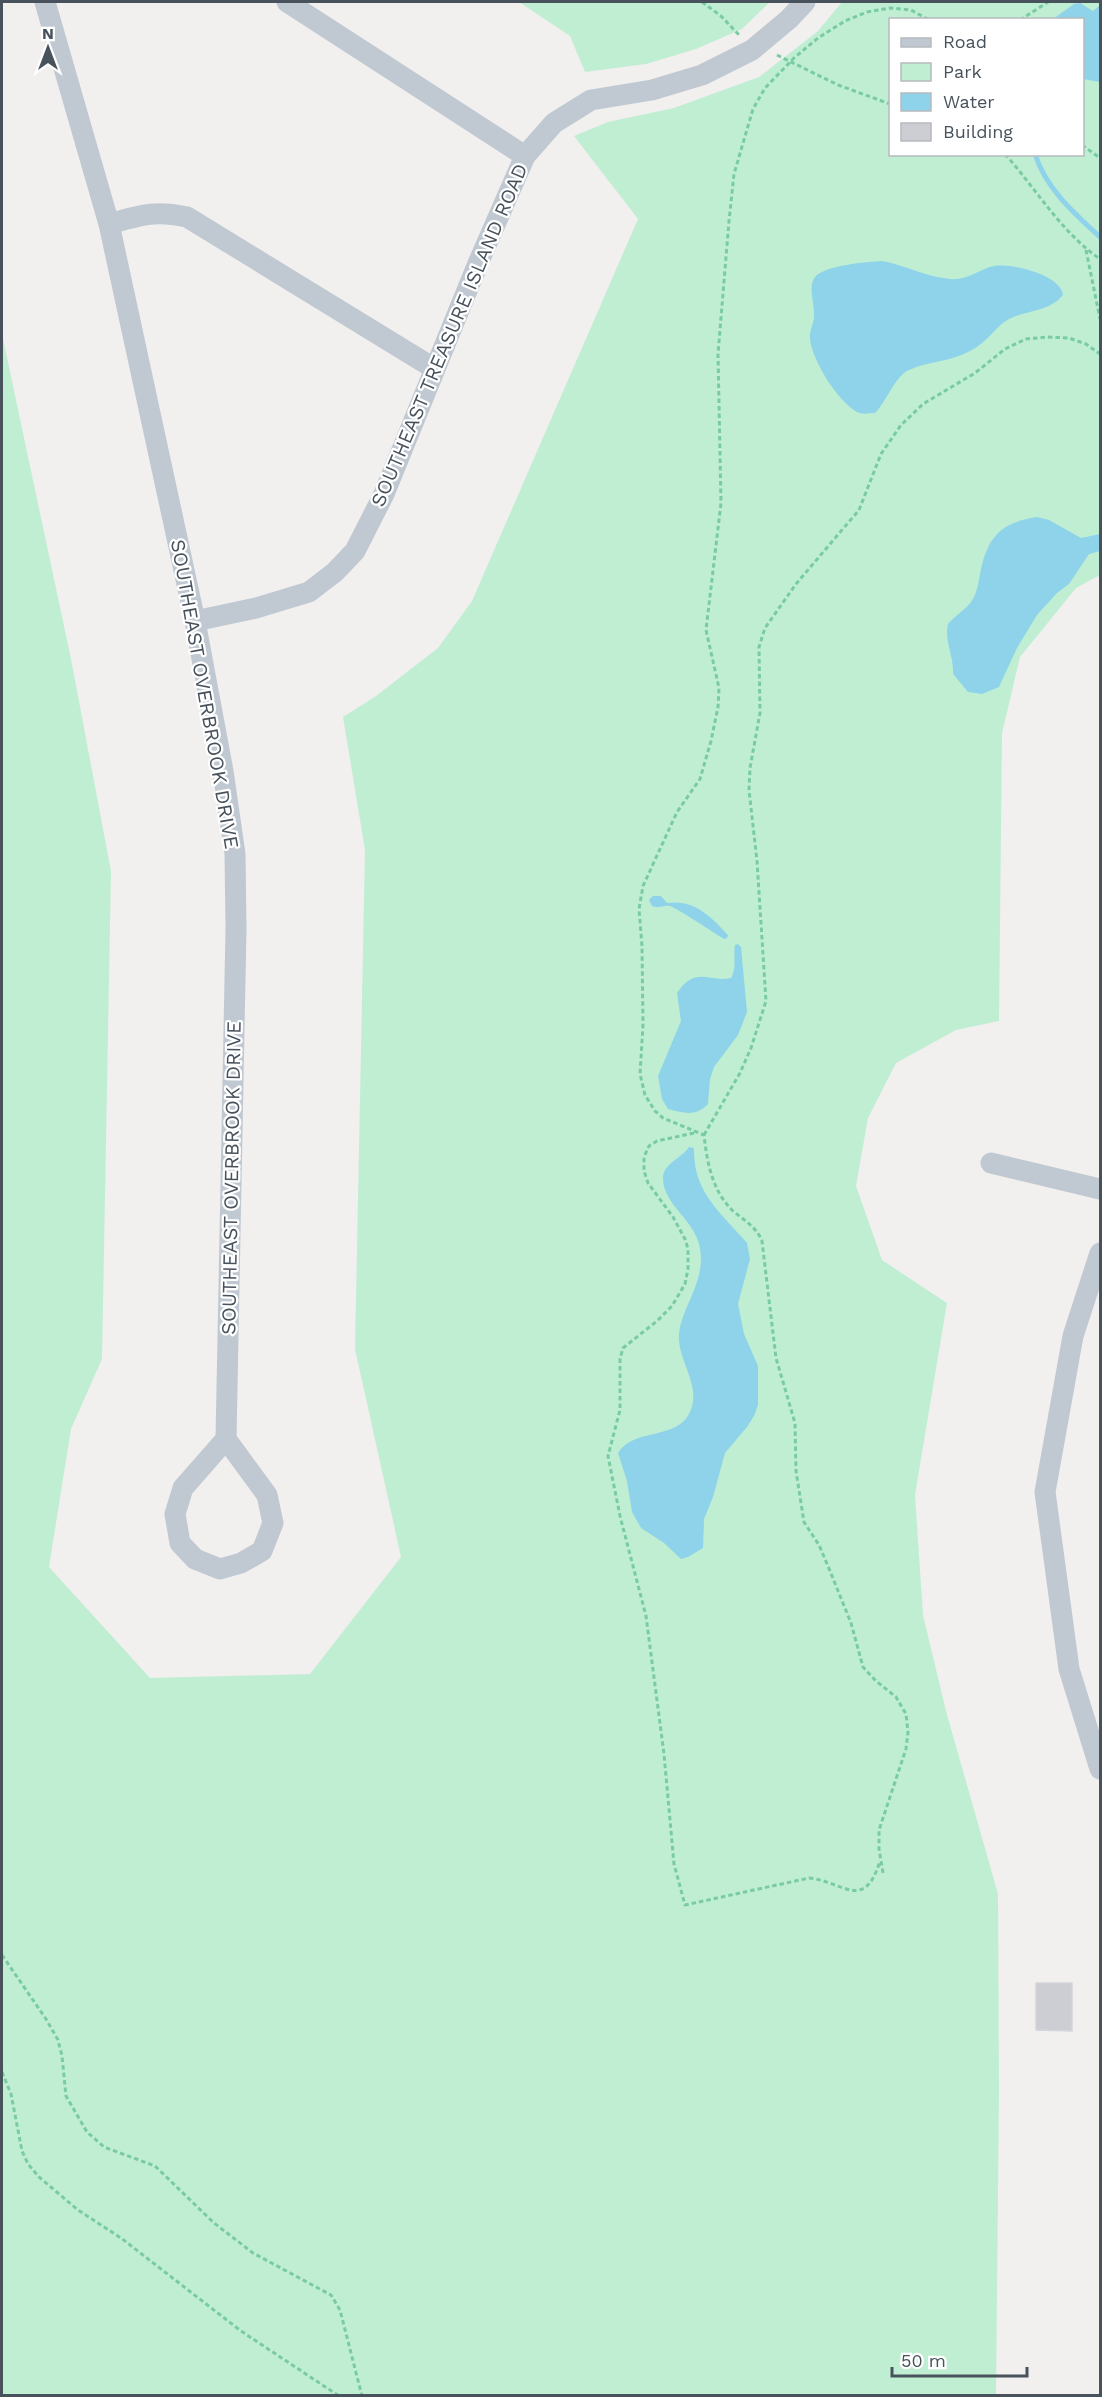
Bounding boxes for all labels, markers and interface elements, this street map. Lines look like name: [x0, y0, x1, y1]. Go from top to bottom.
north arrow: [18, 18, 78, 78]
legend: [889, 18, 1084, 156]
text: N: [42, 24, 54, 43]
text: Road: [943, 31, 987, 52]
text: Park: [943, 61, 982, 82]
text: Water: [943, 91, 995, 112]
text: Building: [943, 121, 1013, 142]
street label: SOUTHEAST TREASURE ISLAND ROAD: [366, 160, 532, 510]
street label: SOUTHEAST OVERBROOK DRIVE: [166, 537, 244, 851]
street label: SOUTHEAST OVERBROOK DRIVE: [216, 1021, 246, 1335]
scale bar: [892, 2340, 1027, 2378]
text: 50 m: [901, 2350, 946, 2371]

